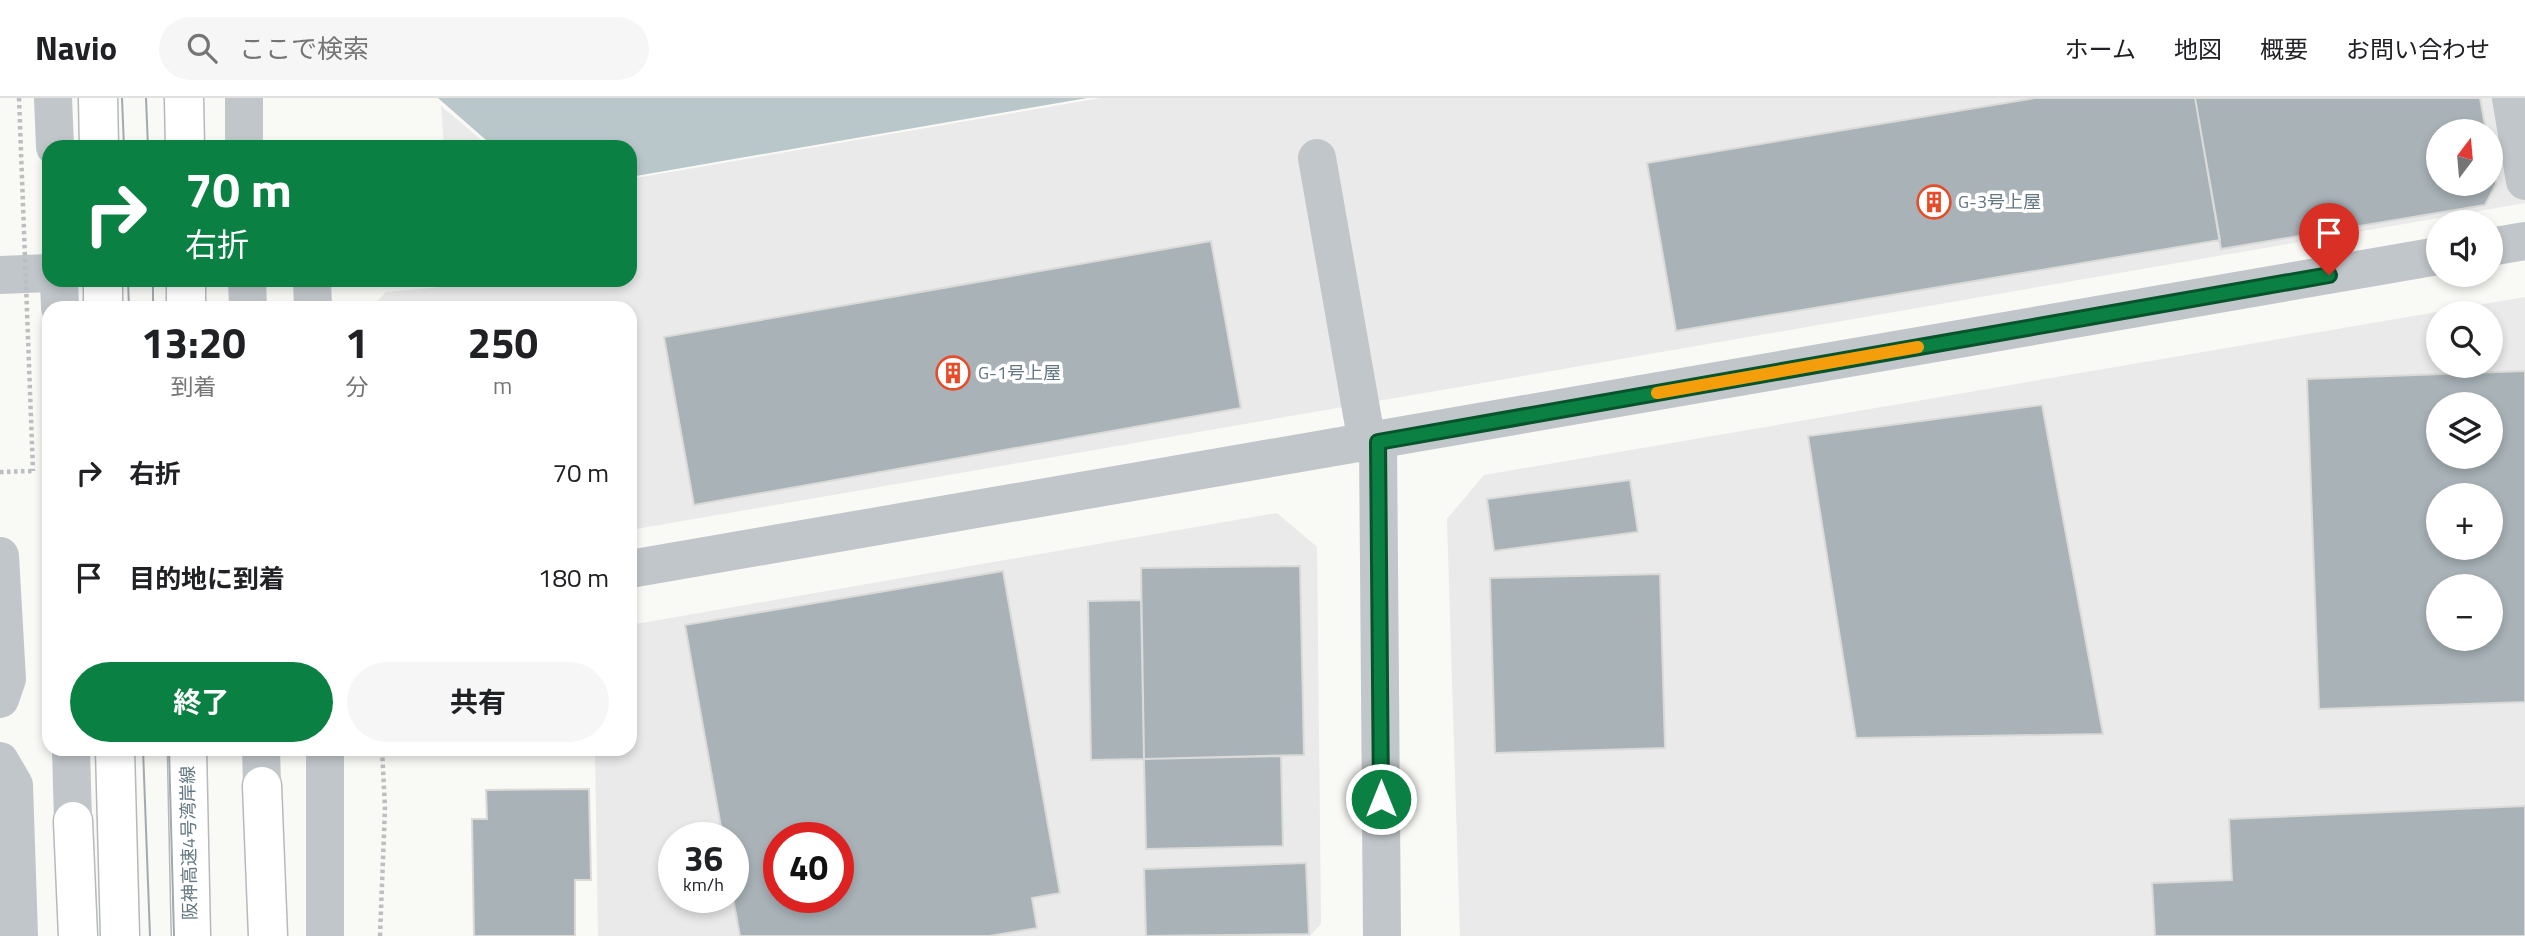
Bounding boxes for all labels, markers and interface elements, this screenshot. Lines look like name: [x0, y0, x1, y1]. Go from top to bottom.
search box: [159, 17, 649, 80]
text: Navio: [35, 23, 117, 73]
icon: search: [183, 29, 221, 67]
text: ここで検索: [239, 29, 369, 68]
text: ホーム: [2065, 31, 2136, 67]
text: 地図: [2174, 31, 2222, 67]
text: 概要: [2260, 31, 2308, 67]
text: お問い合わせ: [2346, 31, 2490, 67]
north arrow: [2426, 119, 2502, 196]
map controls: [2426, 119, 2503, 651]
text: 70 m: [185, 151, 292, 226]
icon: right: [70, 168, 161, 259]
building icon: G-3号上屋: [1915, 183, 1953, 221]
place label: G-3号上屋: [1958, 188, 2041, 215]
pin: [2299, 203, 2359, 275]
button: sound: [2426, 210, 2503, 287]
icon: arrive: [2310, 214, 2348, 252]
text: 右折: [185, 220, 249, 268]
button: search: [2426, 301, 2503, 378]
text: 13:20: [141, 310, 246, 374]
text: 1: [345, 310, 368, 374]
text: 250: [467, 310, 538, 374]
building icon: G-1号上屋: [934, 354, 972, 392]
place label: G-1号上屋: [978, 359, 1061, 386]
text: m: [493, 368, 512, 403]
text: 到着: [170, 369, 216, 404]
text: 分: [345, 369, 368, 404]
button: layers: [2426, 392, 2503, 469]
text: 70 m: [552, 453, 609, 492]
icon: right: [70, 454, 108, 492]
text: 右折: [129, 454, 181, 493]
button: +: [2426, 483, 2503, 560]
text: 180 m: [538, 558, 609, 597]
icon: arrive: [70, 559, 108, 597]
text: 目的地に到着: [129, 559, 285, 598]
button: −: [2426, 574, 2503, 651]
button: 終了: [70, 662, 333, 742]
button: 共有: [347, 662, 609, 742]
position arrow: [1344, 762, 1418, 836]
street label: 阪神高速4号湾岸線: [174, 766, 203, 920]
speed limit sign: 40: [763, 822, 854, 913]
text: 36: [684, 831, 723, 885]
text: km/h: [683, 871, 724, 898]

